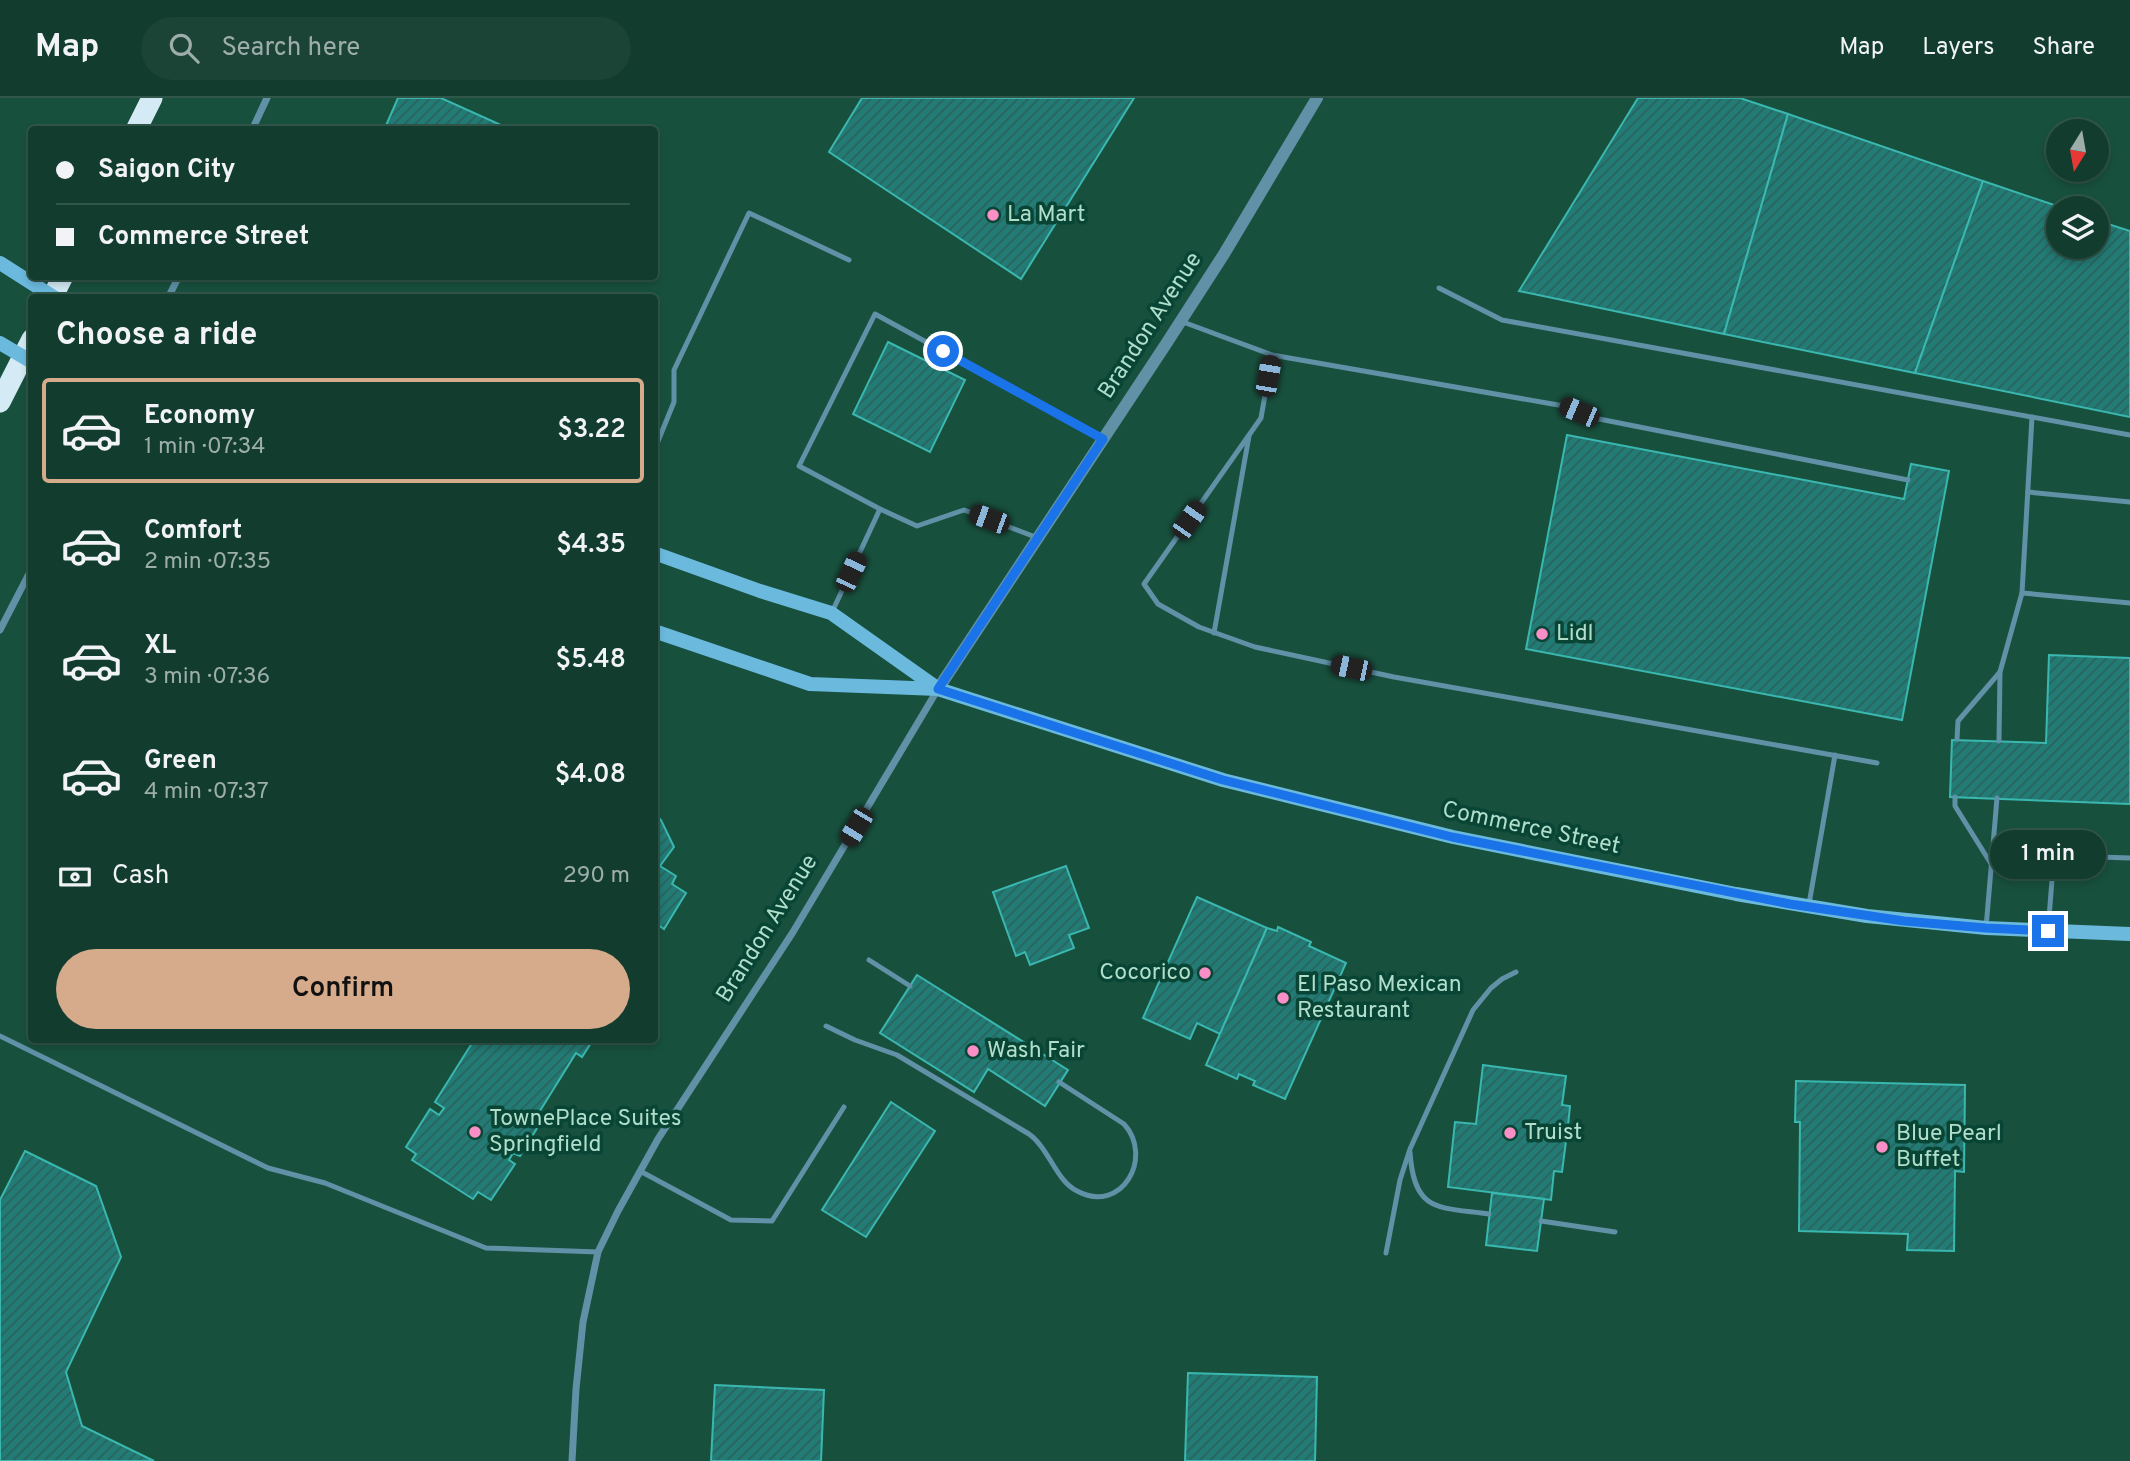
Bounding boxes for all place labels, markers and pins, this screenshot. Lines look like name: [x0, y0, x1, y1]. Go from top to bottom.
place label: La Mart: [1007, 201, 1086, 230]
marker: La Mart: [985, 207, 1001, 223]
place label: Lidl: [1556, 620, 1594, 649]
marker: Lidl: [1534, 626, 1550, 642]
place label: Cocorico: [1099, 959, 1191, 988]
marker: Cocorico: [1197, 965, 1213, 981]
place label: El Paso Mexican Restaurant: [1297, 971, 1462, 1026]
marker: El Paso Mexican Restaurant: [1275, 990, 1291, 1006]
place label: Wash Fair: [987, 1037, 1085, 1066]
marker: Wash Fair: [965, 1043, 981, 1059]
place label: TownePlace Suites Springfield: [489, 1105, 681, 1160]
place label: Truist: [1524, 1119, 1582, 1148]
place label: Blue Pearl Buffet: [1896, 1120, 2002, 1175]
marker: TownePlace Suites Springfield: [467, 1124, 483, 1140]
marker: Truist: [1502, 1125, 1518, 1141]
marker: Blue Pearl Buffet: [1874, 1139, 1890, 1155]

